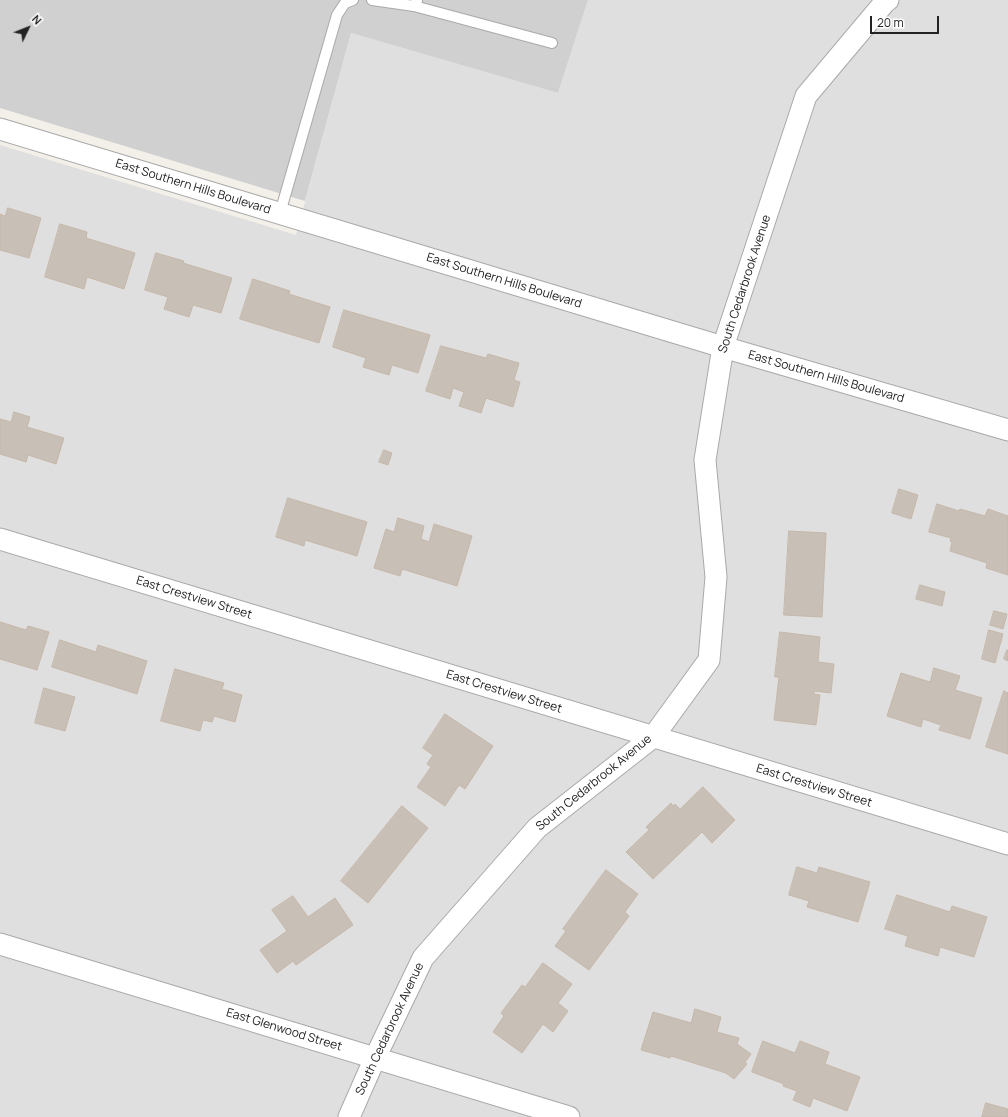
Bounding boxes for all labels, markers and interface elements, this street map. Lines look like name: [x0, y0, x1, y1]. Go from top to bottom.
north arrow: [8, 8, 48, 48]
scale bar: [872, 8, 941, 34]
text: N: [29, 11, 45, 27]
text: 20 m: [877, 14, 904, 31]
street label: East Southern Hills Boulevard: [114, 156, 272, 218]
street label: South Cedarbrook Avenue: [716, 213, 774, 355]
street label: East Southern Hills Boulevard: [425, 250, 583, 312]
street label: East Southern Hills Boulevard: [746, 348, 906, 406]
street label: East Crestview Street: [134, 574, 254, 622]
street label: East Crestview Street: [444, 668, 564, 716]
street label: South Cedarbrook Avenue: [533, 732, 655, 834]
street label: East Crestview Street: [754, 762, 874, 810]
street label: South Cedarbrook Avenue: [353, 960, 427, 1098]
street label: East Glenwood Street: [224, 1006, 344, 1054]

